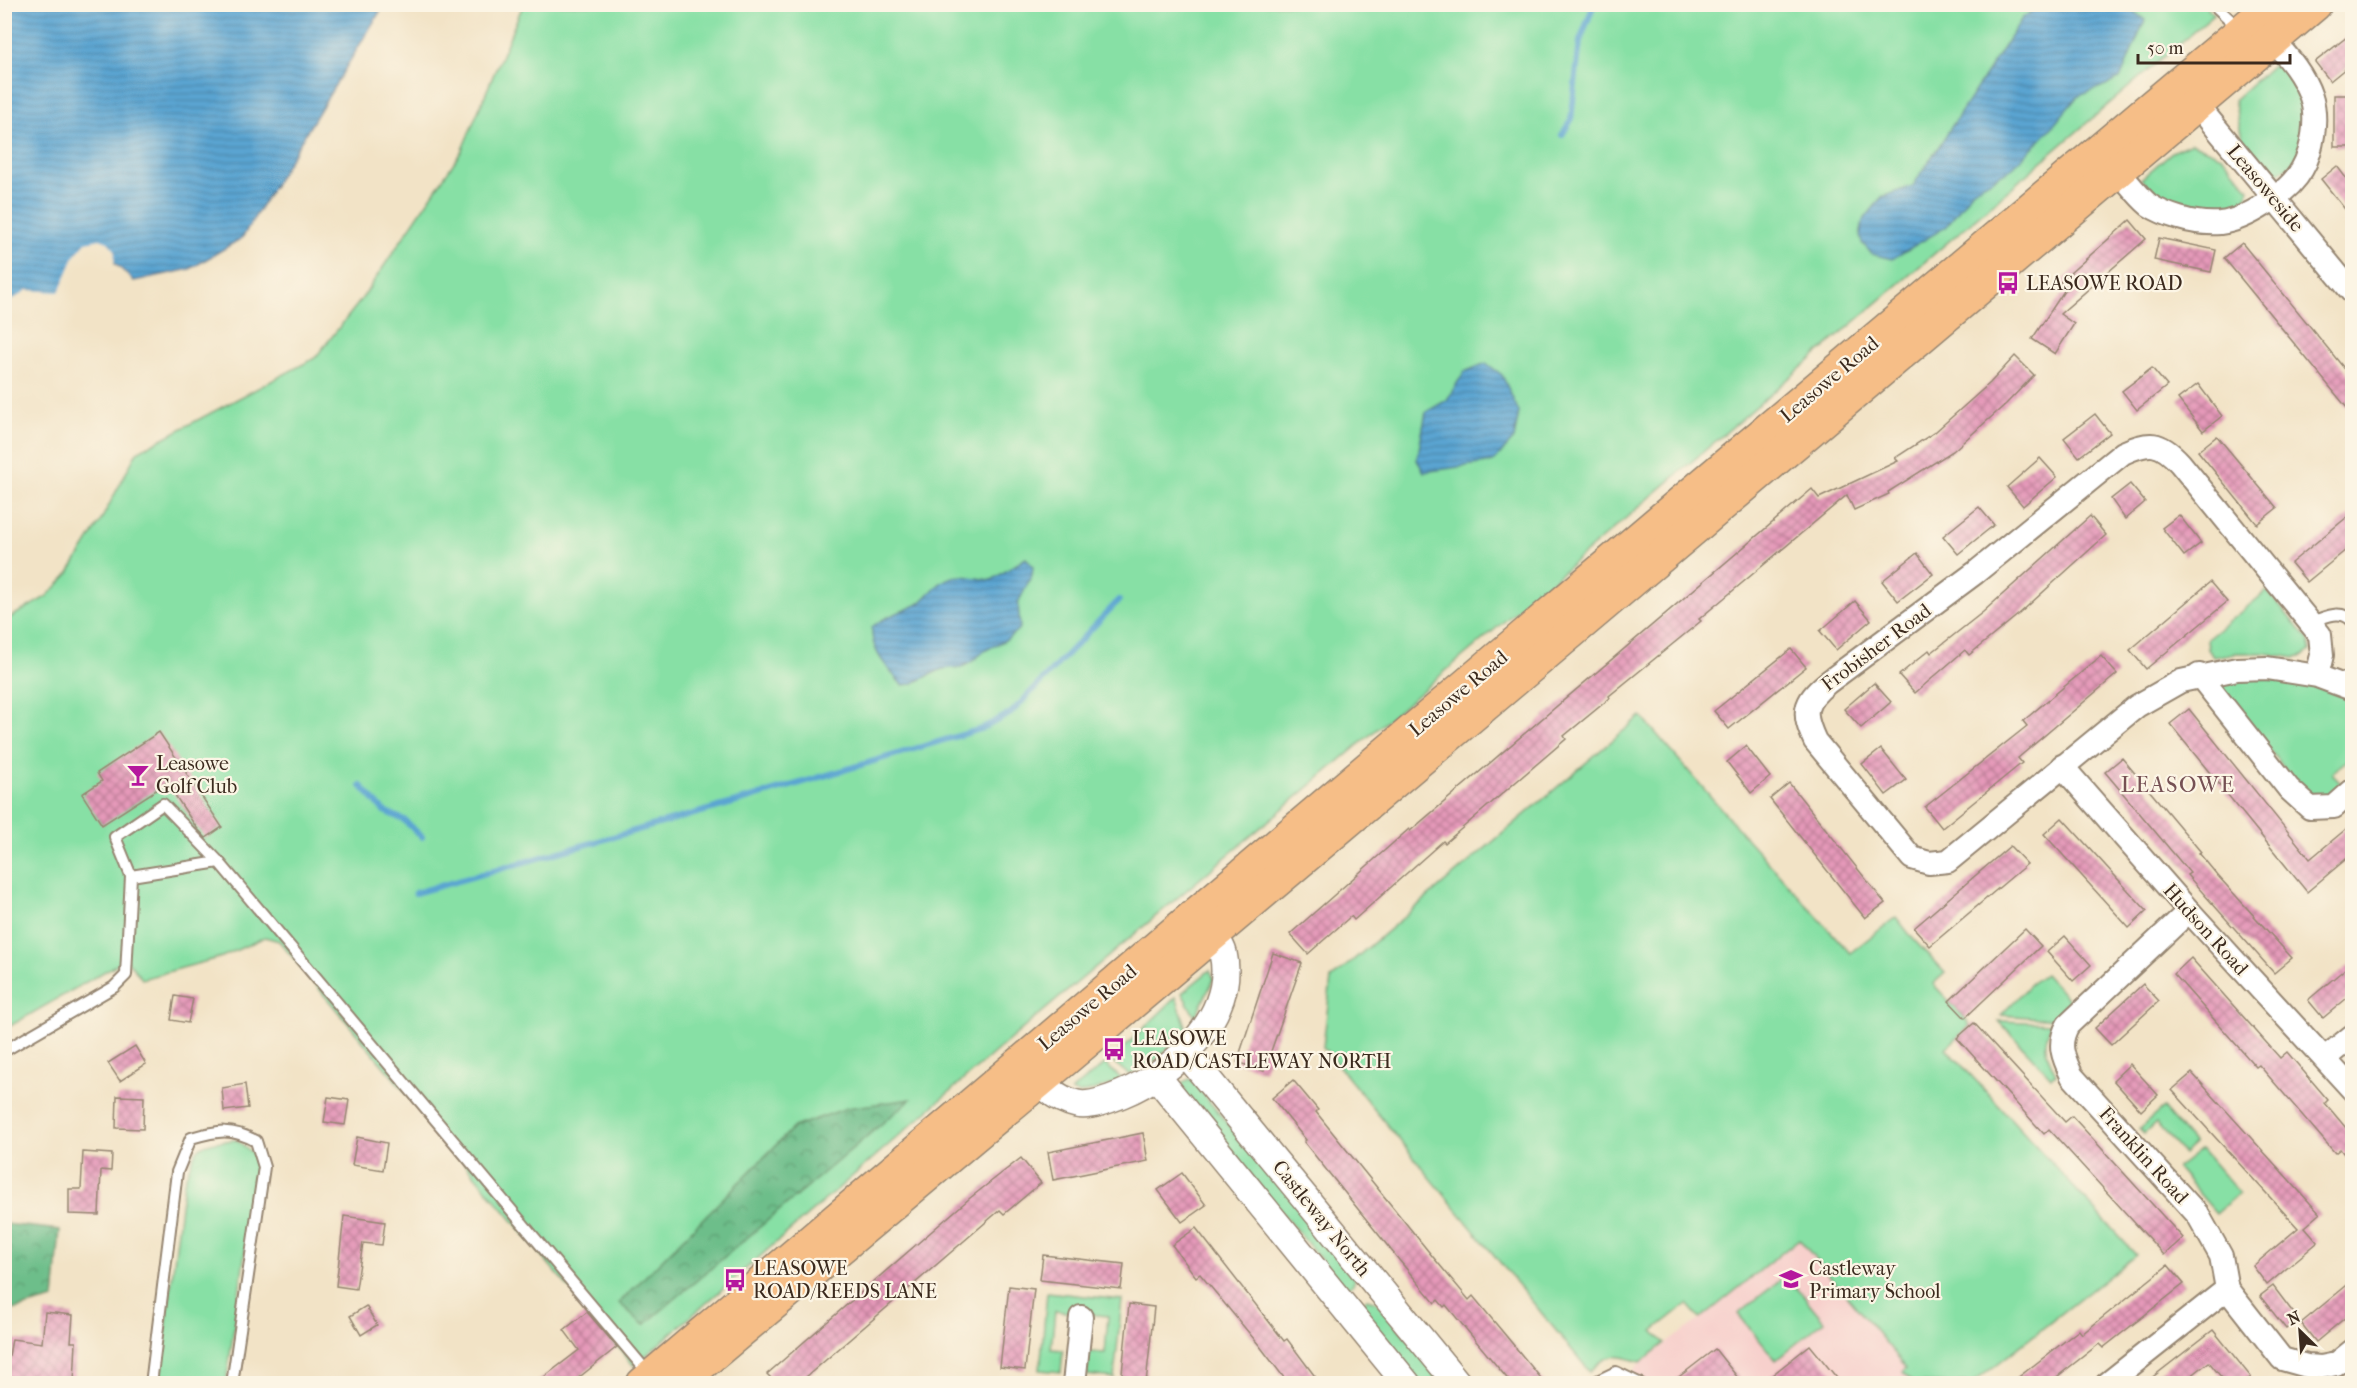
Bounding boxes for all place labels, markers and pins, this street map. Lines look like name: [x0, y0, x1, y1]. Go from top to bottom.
bus stop icon: LEASOWE ROAD: [1995, 270, 2021, 296]
place label: LEASOWE ROAD: [2026, 272, 2183, 295]
place label: Leasowe Golf Club: [156, 752, 237, 798]
bar icon: Leasowe Golf Club: [125, 762, 151, 788]
place label: LEASOWE ROAD/CASTLEWAY NORTH: [1132, 1027, 1392, 1073]
bus stop icon: LEASOWE ROAD/CASTLEWAY NORTH: [1101, 1036, 1127, 1062]
place label: LEASOWE ROAD/REEDS LANE: [753, 1257, 937, 1303]
place label: Castleway Primary School: [1809, 1257, 1941, 1303]
school or university icon: Castleway Primary School: [1778, 1266, 1804, 1292]
bus stop icon: LEASOWE ROAD/REEDS LANE: [722, 1267, 748, 1293]

